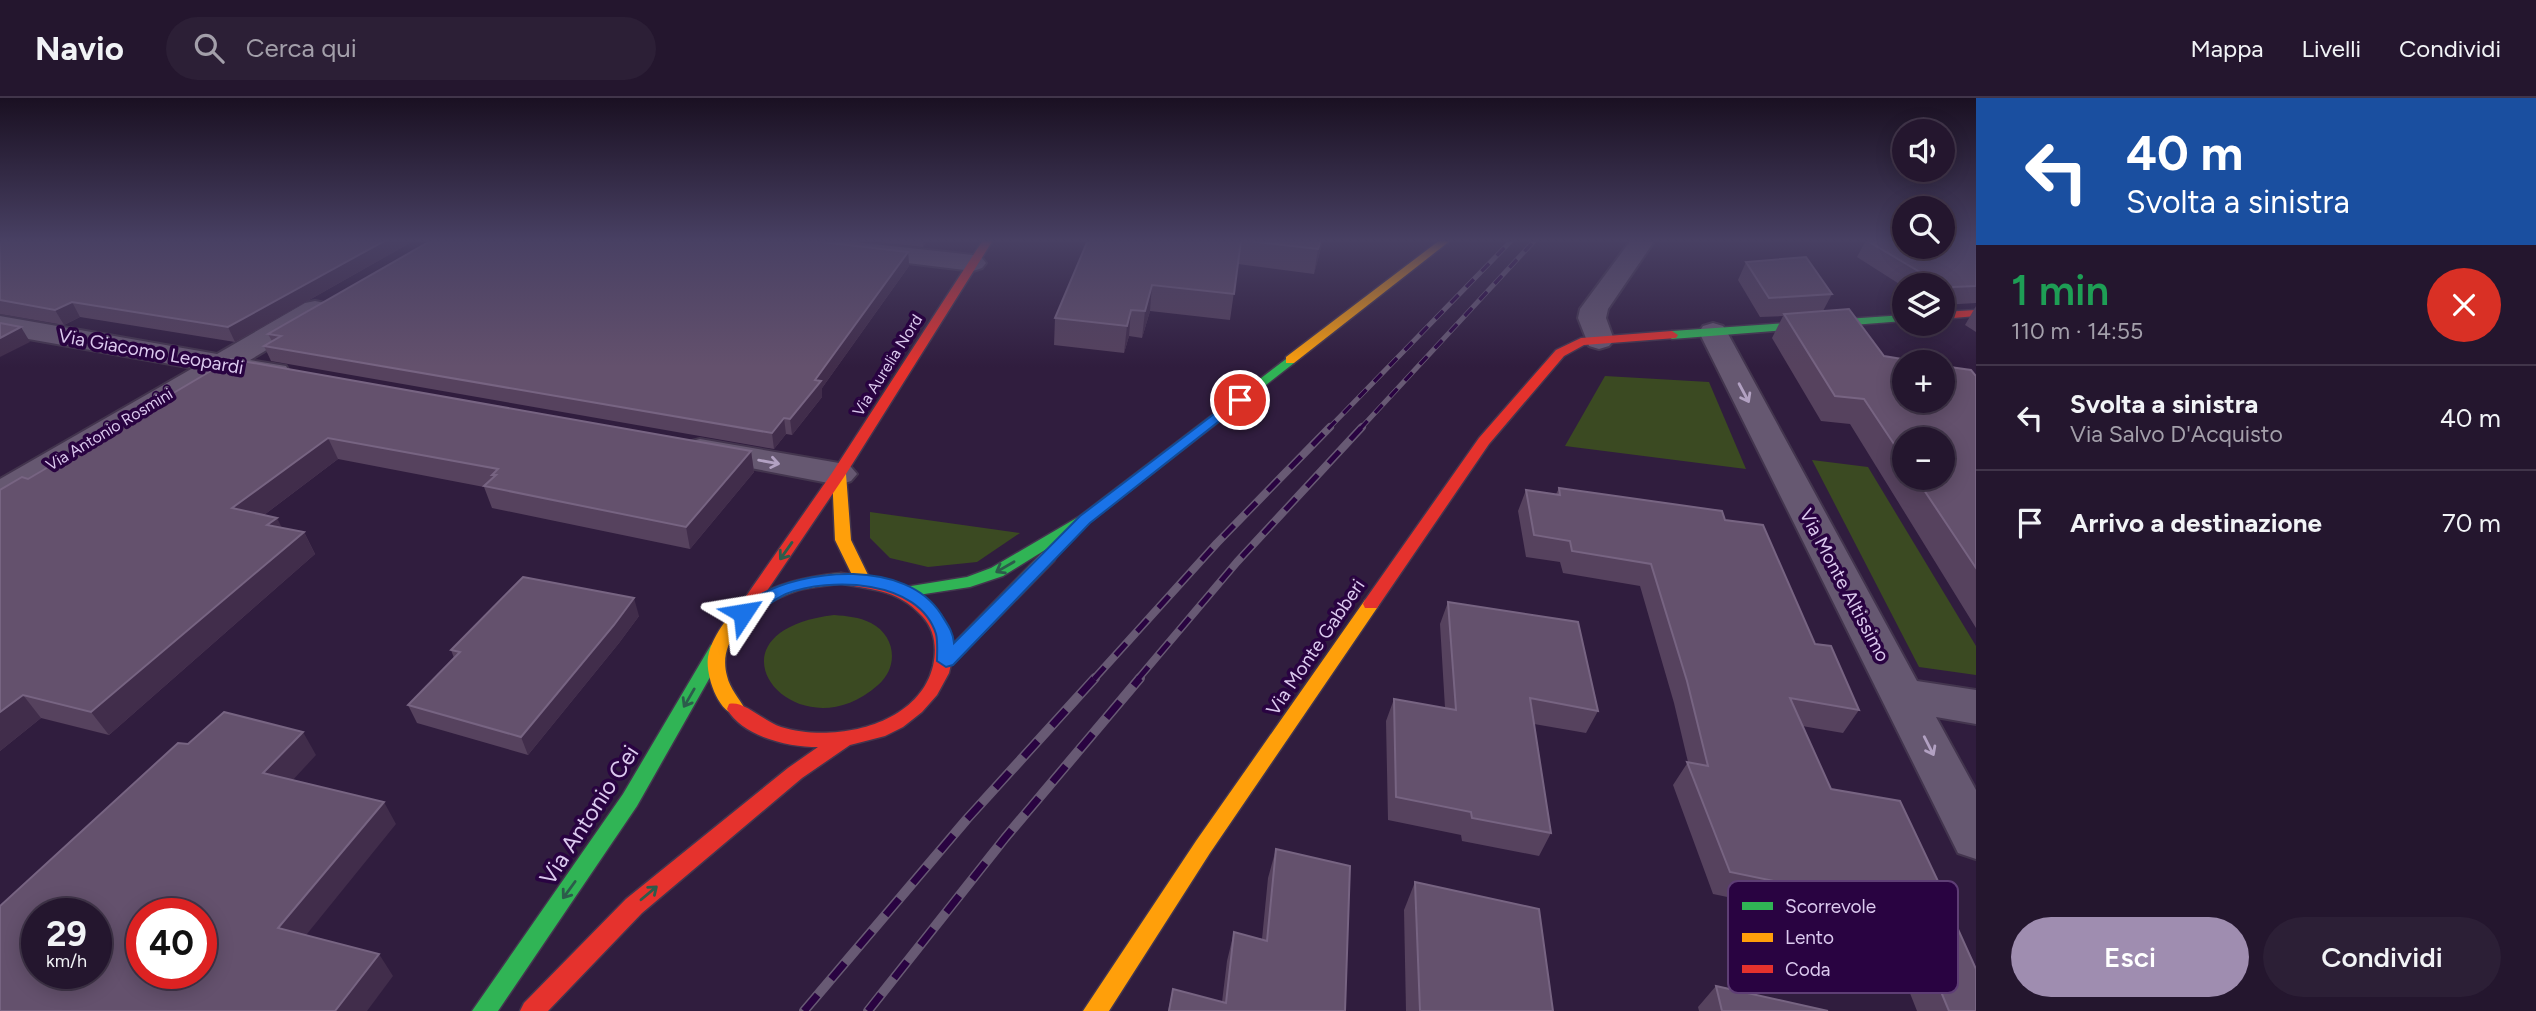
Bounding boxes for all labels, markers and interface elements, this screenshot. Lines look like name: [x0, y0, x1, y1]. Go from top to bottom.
search box: [166, 17, 656, 80]
text: Navio: [35, 29, 124, 68]
icon: search: [190, 29, 228, 67]
text: Cerca qui: [246, 32, 357, 64]
text: Mappa: [2190, 34, 2264, 63]
text: Livelli: [2302, 34, 2361, 63]
text: Condividi: [2399, 34, 2501, 63]
map controls: [1892, 119, 1955, 490]
button: sound: [1892, 119, 1955, 182]
text: 40 m: [2126, 123, 2243, 182]
icon: left: [2011, 126, 2102, 217]
text: Svolta a sinistra: [2126, 183, 2350, 221]
button: search: [1892, 196, 1955, 259]
text: 1 min: [2011, 265, 2109, 316]
button: close: [2427, 268, 2501, 342]
button: layers: [1892, 273, 1955, 336]
street label: Via Aurelia Nord: [848, 311, 926, 420]
text: 110 m · 14:55: [2011, 317, 2143, 345]
street label: Via Giacomo Leopardi: [56, 324, 245, 379]
button: +: [1892, 350, 1955, 413]
pin: [1210, 370, 1270, 430]
icon: arrive: [1221, 381, 1259, 419]
one-way arrow: [1738, 382, 1751, 403]
street label: Via Antonio Rosmini: [42, 384, 176, 475]
text: Svolta a sinistra: [2070, 388, 2258, 420]
icon: left: [2011, 399, 2049, 437]
text: 40 m: [2440, 402, 2501, 434]
text: Via Salvo D'Acquisto: [2070, 420, 2283, 448]
button: −: [1892, 427, 1955, 490]
one-way arrow: [757, 456, 779, 469]
icon: arrive: [2011, 504, 2049, 542]
street label: Via Monte Altissimo: [1795, 505, 1895, 666]
text: Arrivo a destinazione: [2070, 507, 2322, 539]
text: 70 m: [2442, 507, 2501, 539]
one-way arrow: [779, 541, 793, 560]
one-way arrow: [996, 560, 1016, 574]
street label: Via Monte Gabberi: [1261, 575, 1370, 720]
position arrow: [706, 576, 780, 650]
one-way arrow: [682, 687, 696, 707]
one-way arrow: [1922, 736, 1936, 756]
street label: Via Antonio Cei: [533, 740, 645, 890]
one-way arrow: [562, 881, 577, 900]
legend: [1728, 881, 1958, 993]
one-way arrow: [640, 885, 658, 901]
text: Scorrevole: [1785, 895, 1876, 918]
speed limit sign: 40: [126, 898, 217, 989]
text: 29: [46, 913, 87, 955]
button: Esci: [2011, 917, 2249, 997]
button: Condividi: [2263, 917, 2501, 997]
text: Lento: [1785, 926, 1834, 949]
text: km/h: [46, 950, 87, 972]
text: Coda: [1785, 958, 1831, 981]

